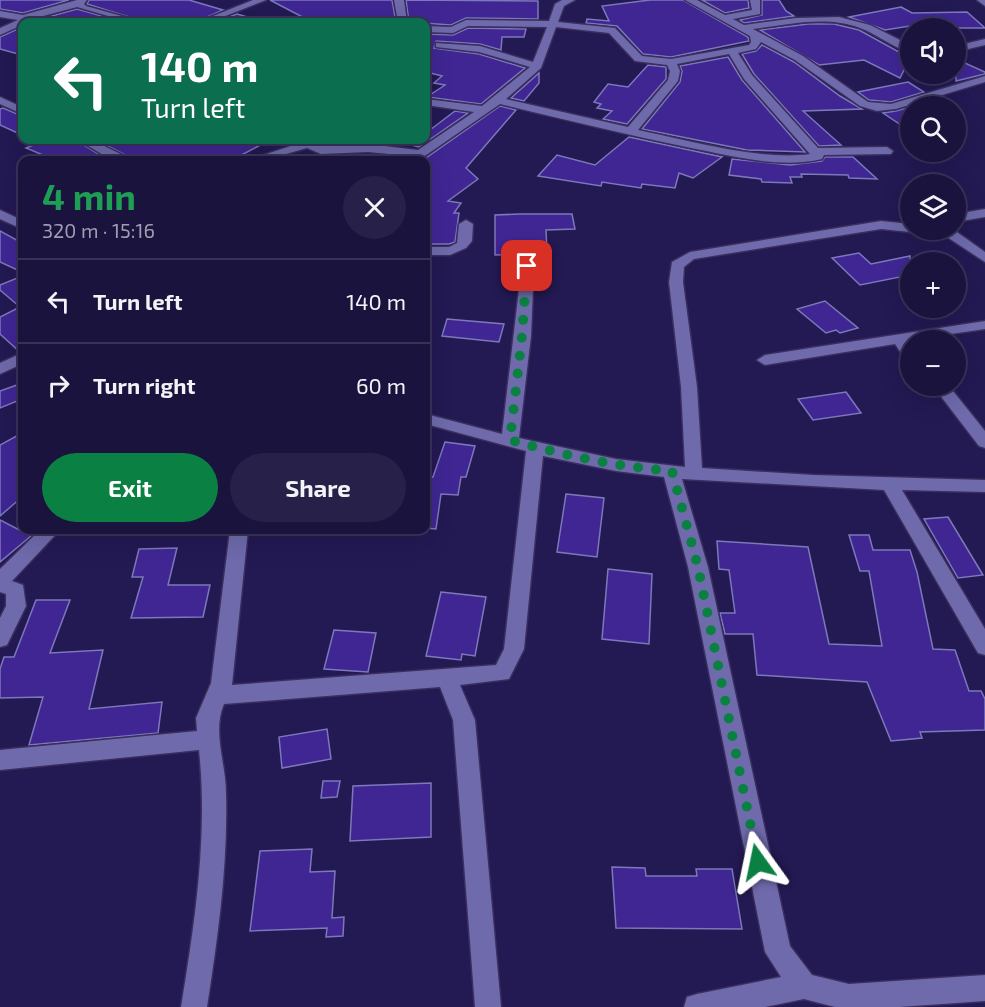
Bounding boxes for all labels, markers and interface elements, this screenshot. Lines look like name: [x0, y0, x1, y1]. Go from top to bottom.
map controls: [900, 18, 966, 396]
button: sound: [900, 18, 966, 84]
text: 140 m: [141, 40, 258, 90]
icon: left: [42, 42, 120, 120]
text: Turn left: [141, 91, 245, 123]
button: search: [900, 96, 966, 162]
text: 4 min: [42, 174, 136, 217]
button: layers: [900, 174, 966, 240]
button: close: [343, 176, 406, 239]
text: 320 m · 15:16: [42, 218, 155, 242]
pin: [501, 240, 552, 291]
icon: arrive: [510, 249, 543, 282]
button: +: [900, 252, 966, 318]
icon: left: [42, 285, 75, 318]
text: Turn left: [93, 288, 182, 314]
text: 140 m: [346, 288, 406, 314]
button: −: [900, 330, 966, 396]
icon: right: [42, 369, 75, 402]
text: Turn right: [93, 372, 195, 398]
text: 60 m: [356, 372, 406, 398]
button: Exit: [42, 453, 218, 522]
button: Share: [230, 453, 406, 522]
position arrow: [726, 830, 790, 894]

